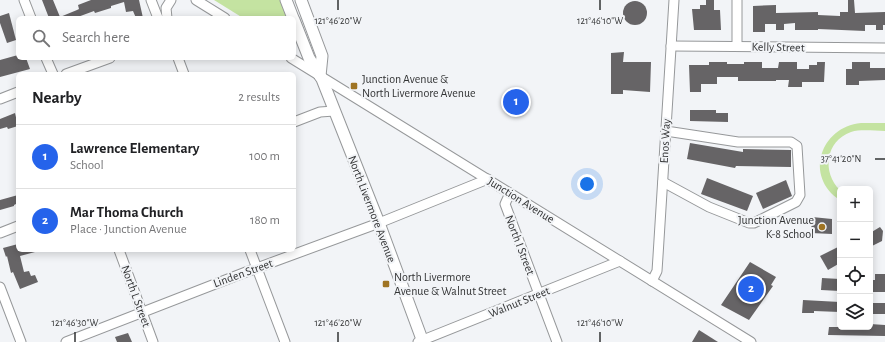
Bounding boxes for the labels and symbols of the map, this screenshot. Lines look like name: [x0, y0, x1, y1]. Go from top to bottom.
text: 121°46'20"W: [314, 16, 362, 26]
text: 121°46'10"W: [577, 16, 623, 26]
street label: Kelly Street: [751, 41, 805, 54]
place label: Junction Avenue & North Livermore Avenue: [362, 73, 476, 99]
marker: Junction Avenue & North Livermore Avenue: [349, 81, 359, 91]
pin: 1: [503, 87, 529, 117]
street label: Enos Way: [658, 118, 673, 164]
street label: North Livermore Avenue: [346, 154, 398, 264]
text: 37°41'20"N: [821, 154, 861, 164]
your location: [577, 174, 597, 194]
street label: Junction Avenue: [486, 175, 556, 225]
street label: North I Street: [503, 213, 537, 277]
place label: Junction Avenue K-8 School: [738, 214, 814, 240]
marker: Junction Avenue K-8 School: [817, 222, 827, 232]
street label: Linden Street: [212, 257, 274, 289]
street label: North L Street: [119, 263, 153, 329]
place label: North Livermore Avenue & Walnut Street: [394, 271, 506, 297]
pin: 2: [738, 274, 764, 304]
marker: North Livermore Avenue & Walnut Street: [381, 279, 391, 289]
street label: Walnut Street: [487, 284, 552, 320]
text: 121°46'30"W: [52, 318, 98, 328]
text: 121°46'20"W: [314, 318, 362, 328]
text: 121°46'10"W: [577, 318, 623, 328]

